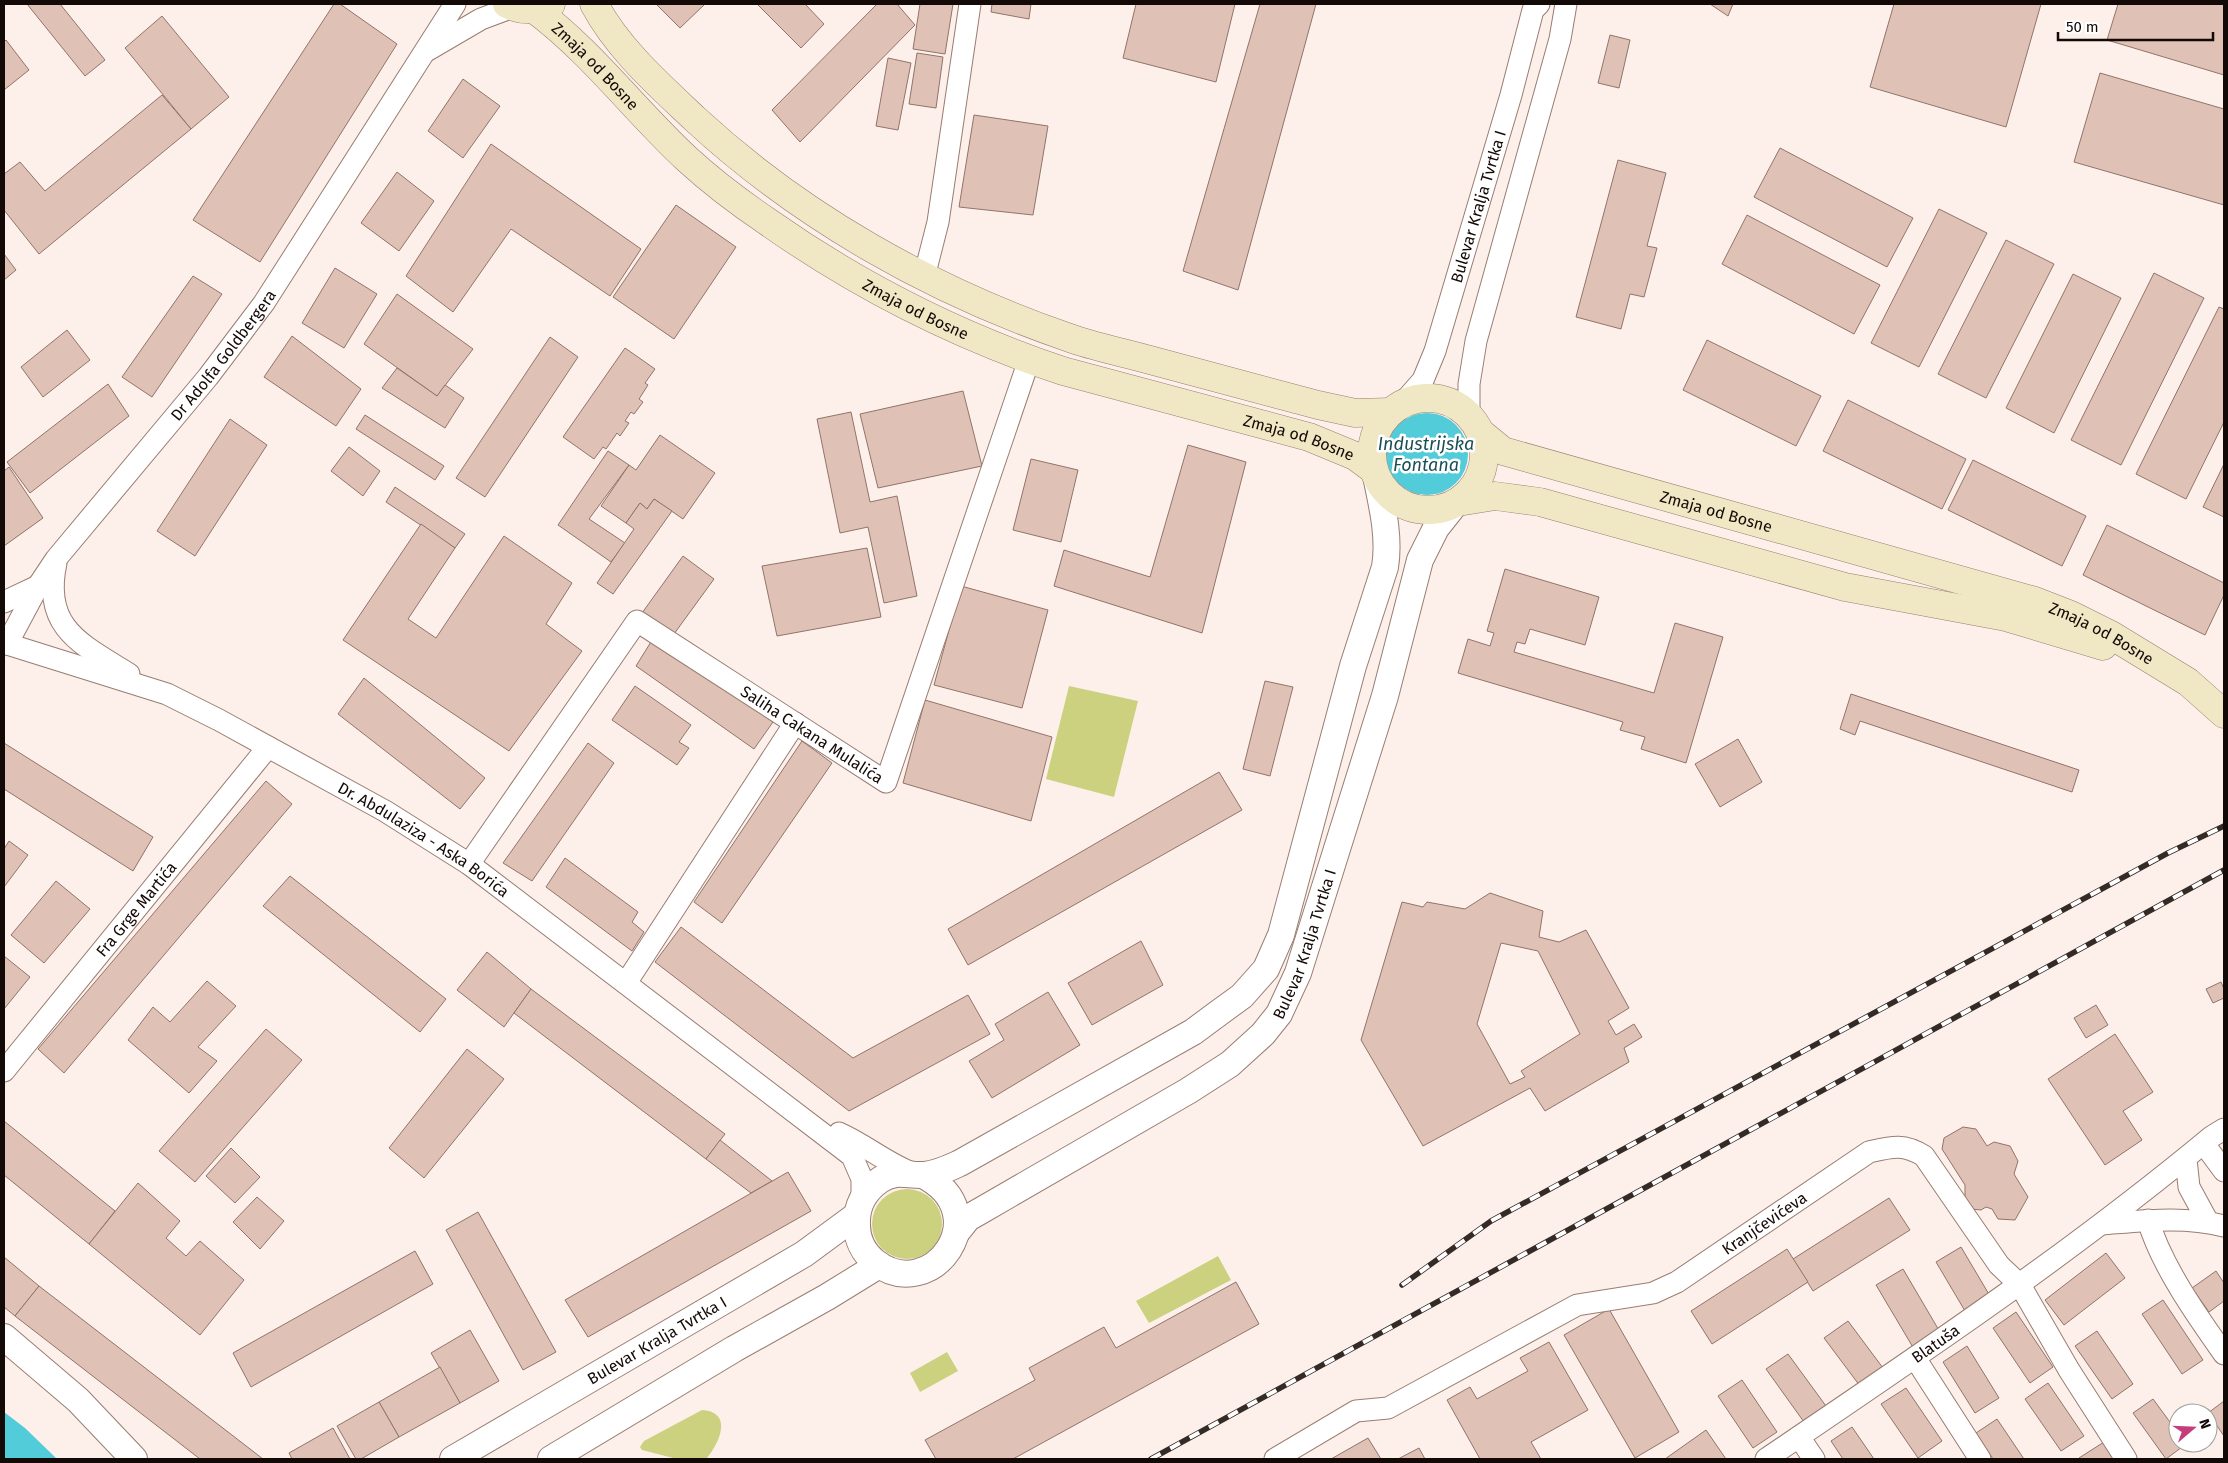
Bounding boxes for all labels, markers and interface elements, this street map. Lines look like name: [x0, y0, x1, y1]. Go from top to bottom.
scale bar: [2058, 10, 2213, 42]
street label: Zmaja od Bosne: [548, 18, 643, 114]
text: 50 m: [2066, 18, 2099, 36]
street label: Bulevar Kralja Tvrtka I: [1447, 128, 1510, 285]
street label: Zmaja od Bosne: [859, 275, 971, 344]
street label: Dr Adolfa Goldbergera: [167, 286, 280, 425]
street label: Zmaja od Bosne: [1241, 411, 1357, 465]
water label: Industrijska Fontana: [1378, 433, 1474, 476]
street label: Zmaja od Bosne: [1658, 487, 1774, 536]
street label: Zmaja od Bosne: [2046, 598, 2157, 669]
street label: Saliha Cakana Mulalića: [737, 682, 887, 788]
street label: Dr. Abdulaziza - Aska Borića: [334, 778, 513, 901]
street label: Fra Grge Martića: [92, 858, 181, 961]
street label: Bulevar Kralja Tvrtka I: [1269, 867, 1340, 1022]
street label: Kranjčevićeva: [1718, 1188, 1810, 1259]
street label: Bulevar Kralja Tvrtka I: [584, 1292, 730, 1388]
street label: Blatuša: [1908, 1321, 1963, 1367]
north arrow: [2168, 1403, 2218, 1453]
text: N: [2195, 1417, 2214, 1431]

